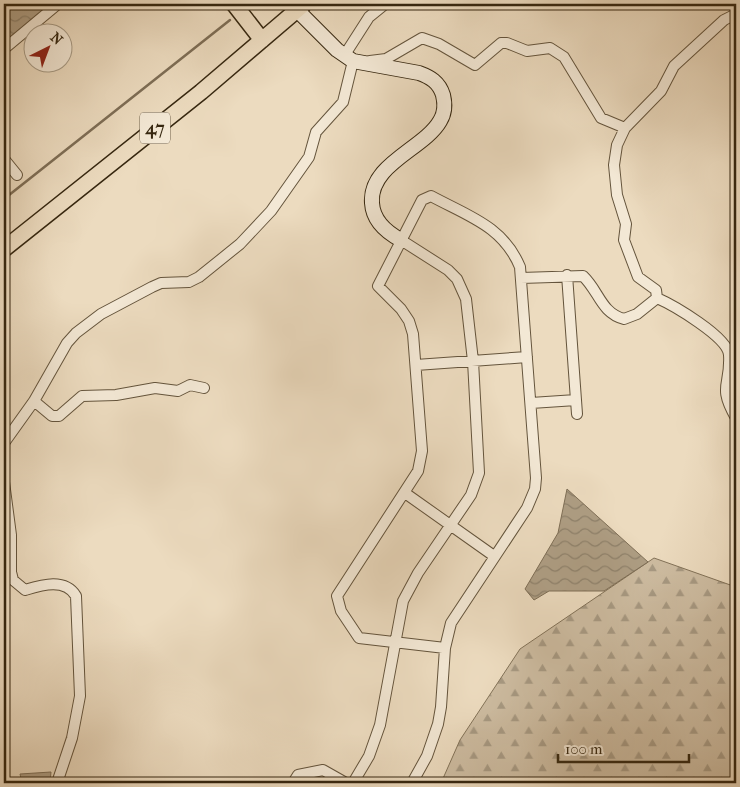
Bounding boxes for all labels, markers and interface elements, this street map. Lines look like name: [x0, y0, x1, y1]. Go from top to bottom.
north arrow: [22, 22, 72, 72]
text: N: [47, 29, 66, 49]
road number: 47: [140, 112, 170, 144]
scale bar: [558, 732, 689, 764]
text: 100 m: [565, 740, 603, 758]

